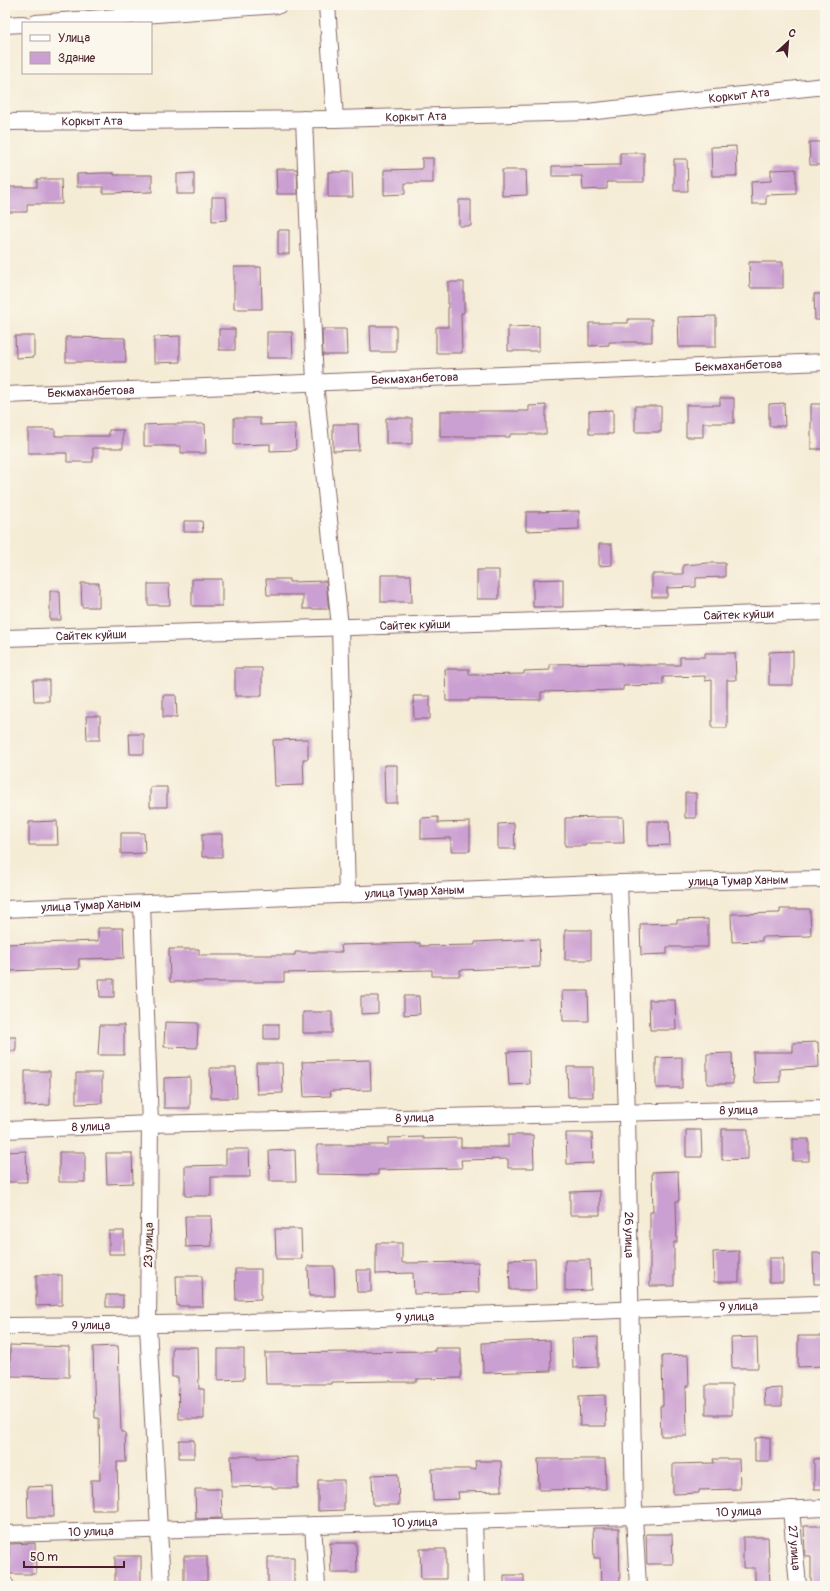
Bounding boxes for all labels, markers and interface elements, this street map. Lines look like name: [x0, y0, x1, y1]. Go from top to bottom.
legend: [22, 22, 152, 74]
north arrow: [768, 22, 808, 62]
text: С: [786, 26, 798, 41]
text: Улица: [58, 31, 90, 46]
text: Здание: [58, 51, 95, 66]
street label: Коркыт Ата: [708, 85, 771, 106]
street label: Коркыт Ата: [385, 108, 447, 125]
street label: Коркыт Ата: [61, 113, 123, 129]
street label: Бекмаханбетова: [695, 356, 783, 375]
street label: Бекмаханбетова: [371, 369, 459, 388]
street label: Бекмаханбетова: [47, 382, 135, 401]
street label: Сайтек куйши: [703, 606, 775, 623]
street label: Сайтек куйши: [379, 616, 451, 634]
street label: Сайтек куйши: [56, 627, 127, 644]
street label: улица Тумар Ханым: [687, 872, 789, 889]
street label: улица Тумар Ханым: [363, 882, 465, 901]
street label: улица Тумар Ханым: [40, 896, 141, 915]
street label: 8 улица: [719, 1102, 759, 1118]
street label: 8 улица: [395, 1110, 435, 1126]
street label: 8 улица: [71, 1118, 111, 1135]
street label: 26 улица: [621, 1212, 637, 1258]
street label: 23 улица: [141, 1222, 157, 1268]
street label: 9 улица: [719, 1298, 759, 1314]
street label: 9 улица: [395, 1309, 435, 1325]
street label: 9 улица: [72, 1317, 111, 1333]
street label: 10 улица: [716, 1503, 762, 1520]
street label: 10 улица: [392, 1514, 438, 1530]
street label: 10 улица: [68, 1523, 114, 1540]
street label: 27 улица: [785, 1524, 804, 1572]
scale bar: [24, 1543, 124, 1569]
text: 50 m: [30, 1550, 58, 1565]

